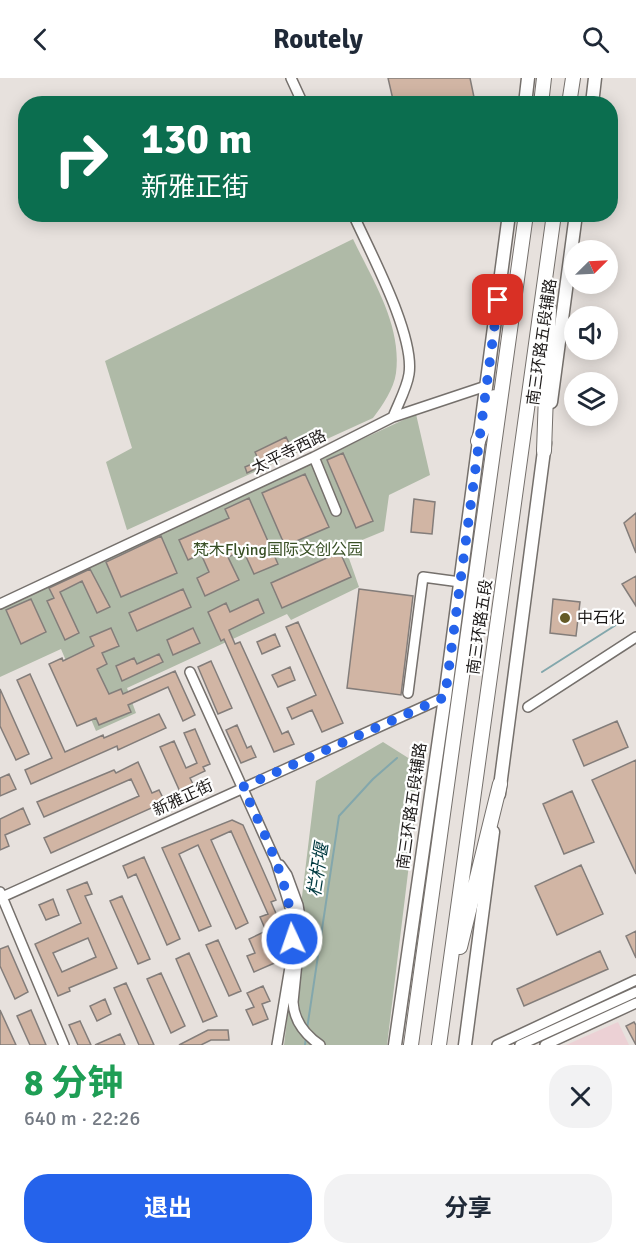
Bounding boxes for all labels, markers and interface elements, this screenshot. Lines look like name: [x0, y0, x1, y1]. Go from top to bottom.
icon: back: [24, 23, 57, 56]
text: Routely: [273, 23, 363, 56]
icon: search: [579, 23, 612, 56]
text: 130 m: [141, 114, 252, 165]
icon: right: [42, 120, 120, 198]
text: 新雅正街: [141, 171, 249, 204]
north arrow: [564, 240, 618, 294]
map controls: [564, 240, 618, 426]
pin: [472, 274, 523, 325]
street label: 南三环路五段辅路: [523, 277, 561, 407]
icon: arrive: [481, 283, 514, 316]
button: sound: [564, 306, 618, 360]
button: layers: [564, 372, 618, 426]
street label: 太平寺西路: [249, 425, 329, 479]
park label: 梵木Flying国际文创公园: [193, 540, 363, 560]
street label: 南三环路五段: [463, 578, 497, 676]
place label: 中石化: [577, 608, 625, 628]
marker: 中石化: [558, 611, 572, 625]
street label: 南三环路五段辅路: [393, 741, 431, 871]
street label: 新雅正街: [150, 775, 216, 821]
water label: 栏杆堰: [303, 839, 334, 898]
position arrow: [260, 907, 324, 971]
text: 8 分钟: [24, 1061, 123, 1106]
button: close: [549, 1065, 612, 1128]
text: 640 m · 22:26: [24, 1106, 140, 1131]
button: 退出: [24, 1174, 312, 1243]
button: 分享: [324, 1174, 612, 1243]

